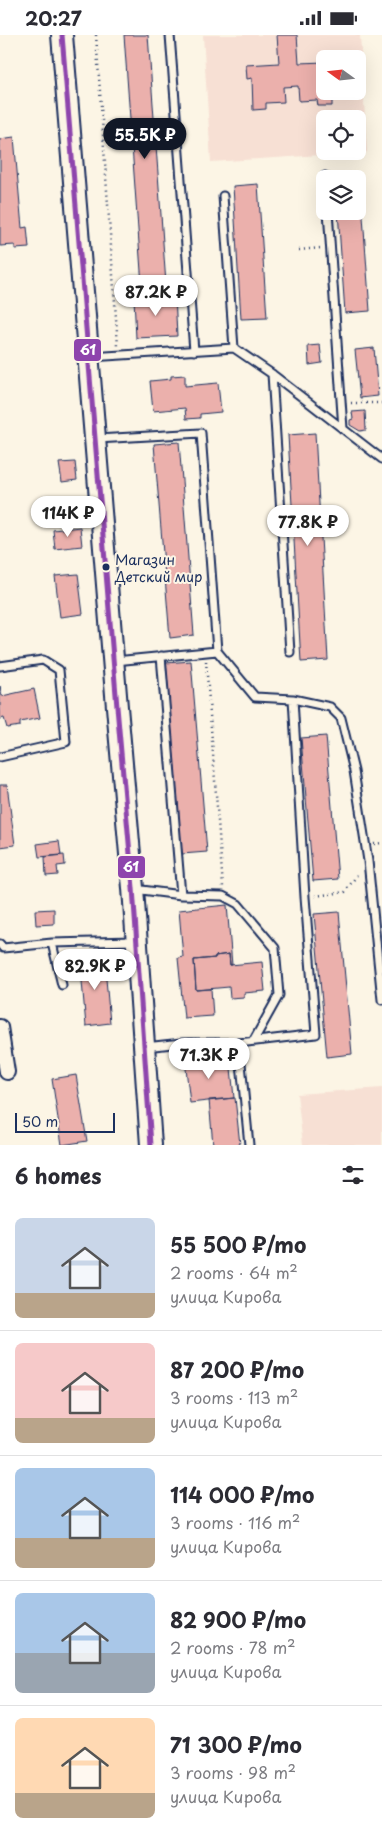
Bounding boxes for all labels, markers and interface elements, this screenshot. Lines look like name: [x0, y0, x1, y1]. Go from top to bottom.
text: 20:27: [25, 4, 82, 32]
north arrow: [316, 50, 366, 100]
map controls: [316, 50, 366, 220]
button: locate: [316, 110, 366, 160]
pin: 55.5K ₽: [99, 117, 191, 160]
text: 55.5K ₽: [114, 122, 176, 146]
button: layers: [316, 170, 366, 220]
pin: 87.2K ₽: [110, 275, 202, 317]
text: 87.2K ₽: [125, 279, 187, 303]
line badge: 61: [73, 338, 102, 362]
text: 61: [80, 339, 96, 360]
pin: 114K ₽: [27, 495, 109, 538]
text: 114K ₽: [42, 500, 94, 524]
pin: 77.8K ₽: [262, 505, 354, 547]
text: 77.8K ₽: [278, 509, 338, 533]
place label: Магазин Детский мир: [114, 549, 202, 587]
marker: Магазин Детский мир: [101, 562, 111, 572]
line badge: 61: [117, 855, 146, 879]
text: 61: [123, 856, 139, 877]
pin: 82.9K ₽: [49, 949, 141, 991]
text: 82.9K ₽: [65, 953, 125, 977]
pin: 71.3K ₽: [163, 1037, 255, 1080]
text: 71.3K ₽: [180, 1042, 238, 1066]
scale bar: [15, 1110, 115, 1133]
text: 50 m: [22, 1111, 58, 1132]
text: 6 homes: [15, 1159, 101, 1191]
icon: filters: [339, 1161, 367, 1189]
text: 55 500 ₽/mo: [170, 1228, 306, 1260]
icon: home: [55, 1238, 115, 1298]
text: 2 rooms · 64 m²: [170, 1260, 298, 1284]
text: улица Кирова: [170, 1284, 281, 1308]
text: 87 200 ₽/mo: [170, 1353, 304, 1385]
icon: home: [55, 1363, 115, 1423]
text: 3 rooms · 113 m²: [170, 1385, 298, 1409]
text: улица Кирова: [170, 1409, 281, 1433]
text: 114 000 ₽/mo: [170, 1478, 314, 1510]
icon: home: [55, 1488, 115, 1548]
text: 3 rooms · 116 m²: [170, 1510, 300, 1534]
text: улица Кирова: [170, 1534, 281, 1558]
text: 82 900 ₽/mo: [170, 1603, 306, 1635]
icon: home: [55, 1613, 115, 1673]
text: 2 rooms · 78 m²: [170, 1635, 296, 1659]
text: улица Кирова: [170, 1659, 281, 1683]
text: 71 300 ₽/mo: [170, 1728, 302, 1760]
icon: home: [55, 1738, 115, 1798]
text: 3 rooms · 98 m²: [170, 1760, 296, 1784]
text: улица Кирова: [170, 1784, 281, 1808]

